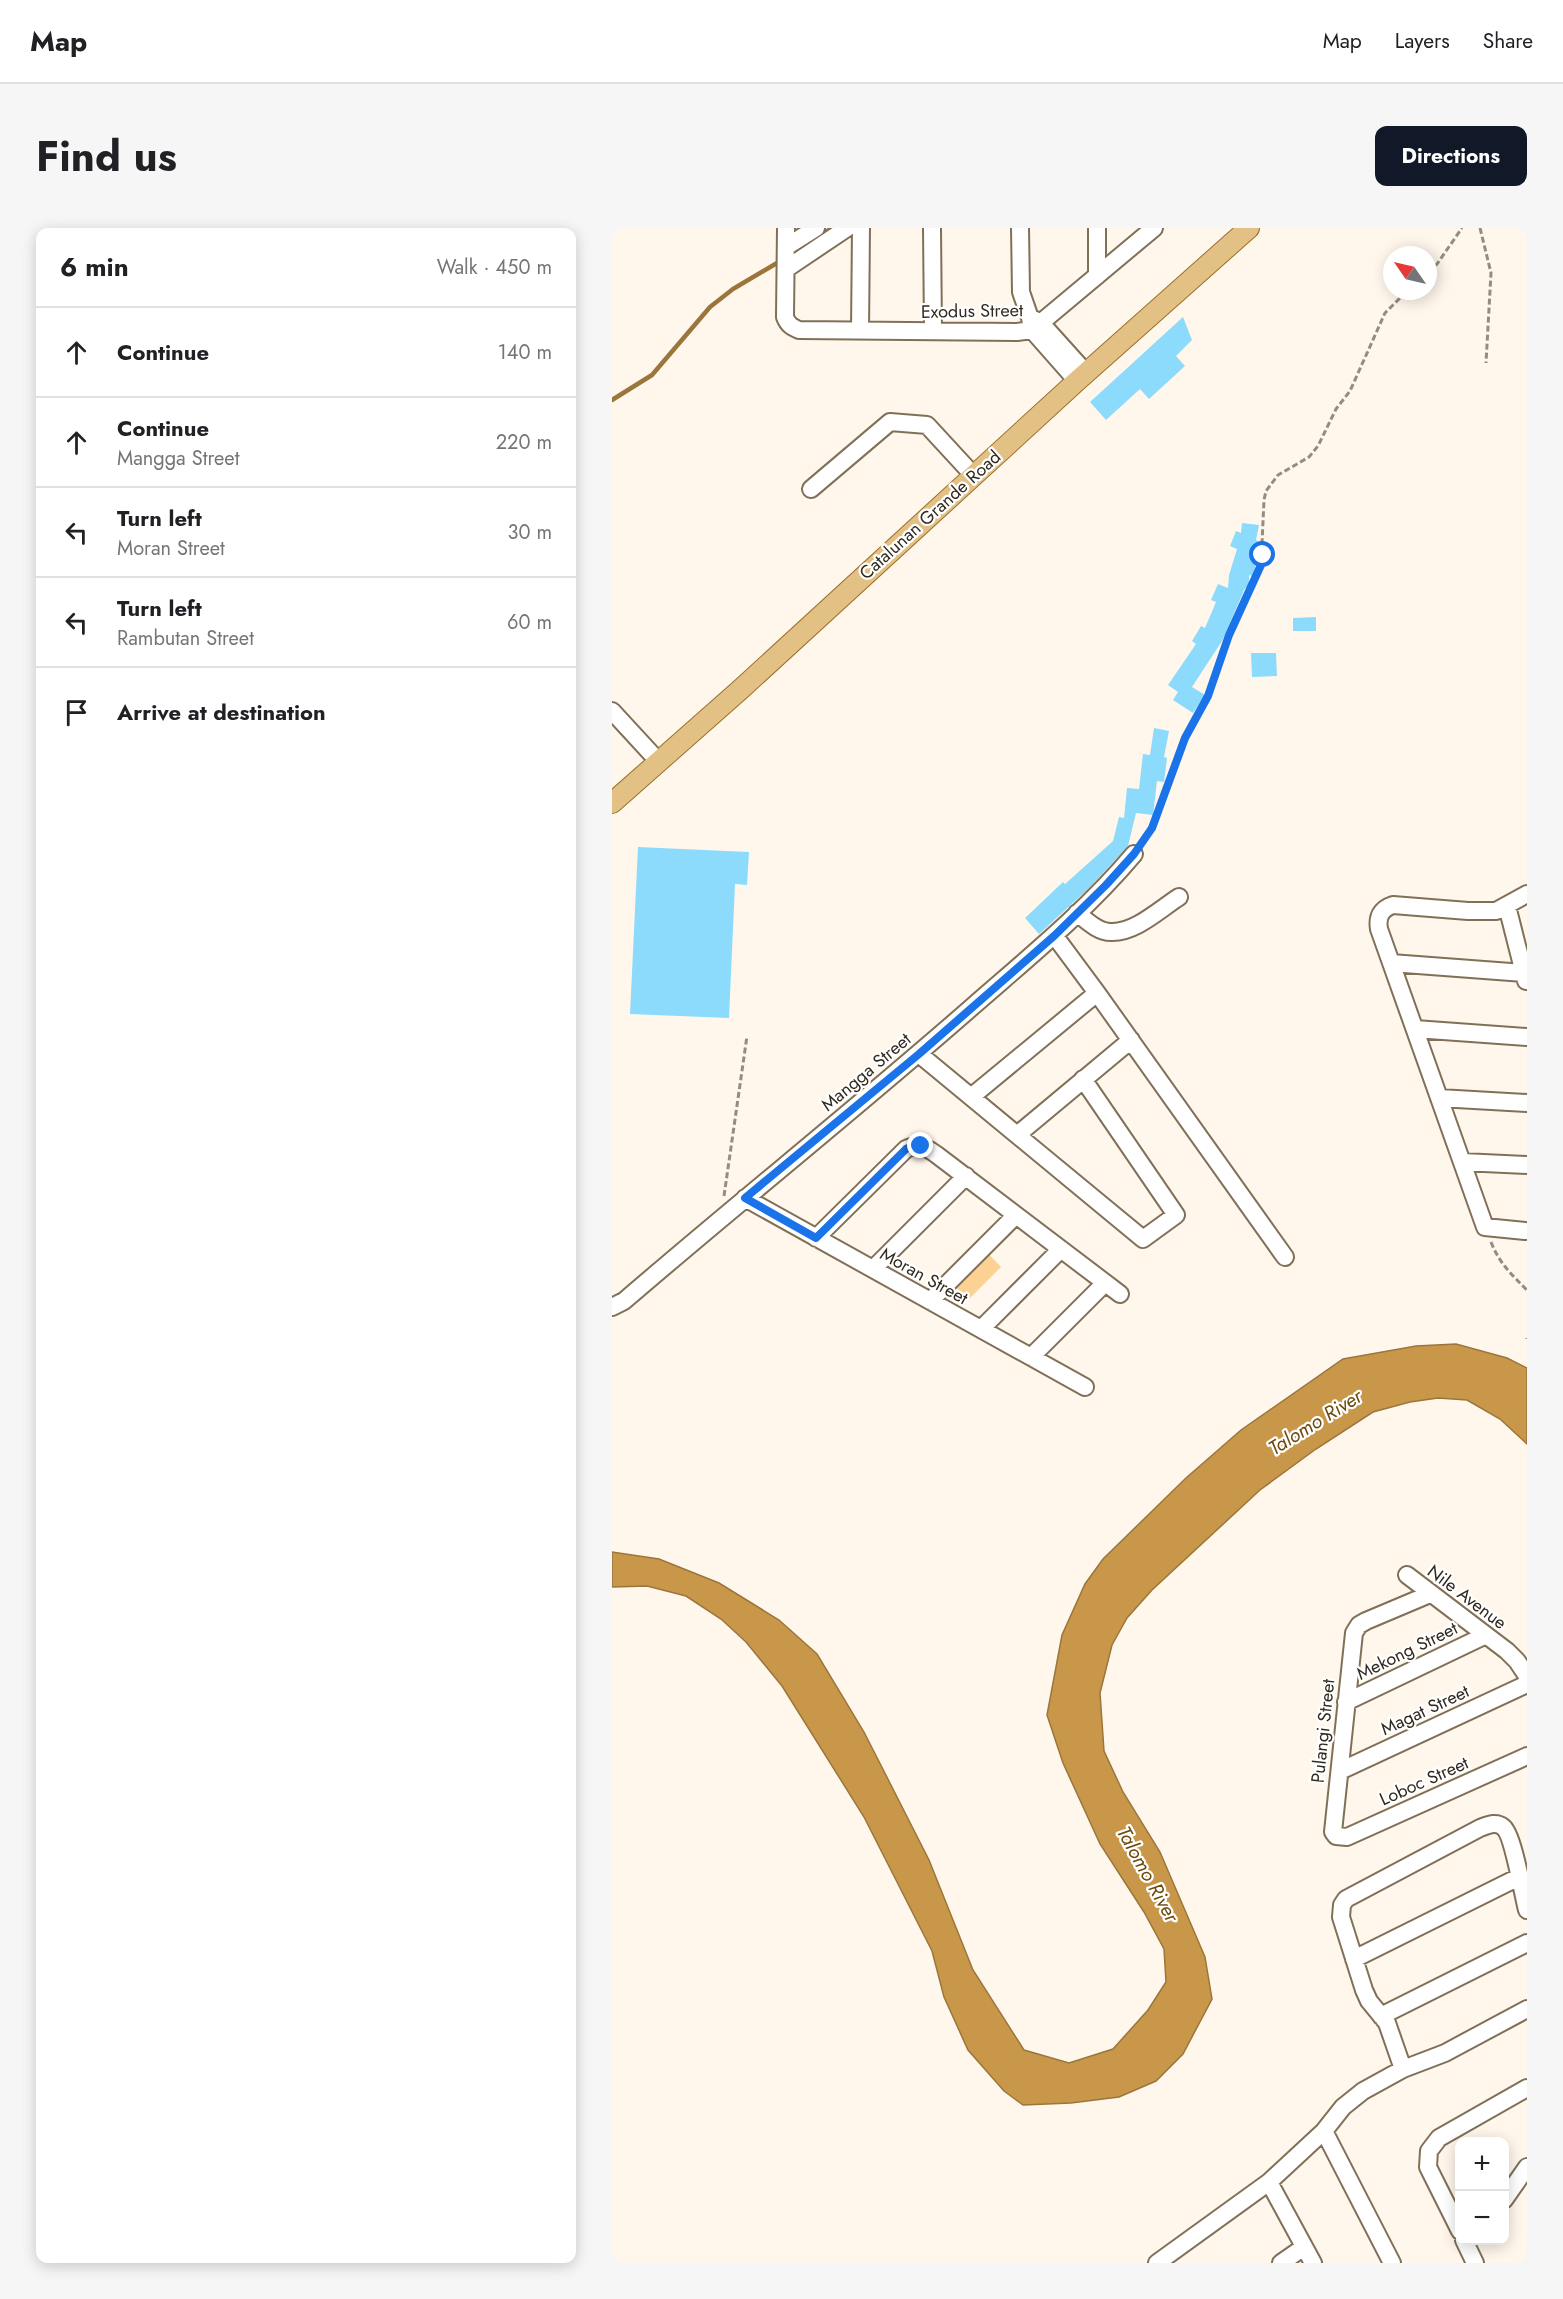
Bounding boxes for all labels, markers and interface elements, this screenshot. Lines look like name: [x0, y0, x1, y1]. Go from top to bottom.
text: Map: [30, 21, 87, 62]
text: Map: [1323, 26, 1362, 56]
text: Layers: [1395, 26, 1450, 56]
text: Share: [1483, 26, 1533, 56]
text: Find us: [36, 126, 177, 187]
button: Directions: [1375, 126, 1527, 186]
north arrow: [1383, 246, 1437, 300]
text: 6 min: [60, 248, 129, 286]
text: Walk · 450 m: [437, 253, 552, 282]
street label: Exodus Street: [921, 297, 1024, 325]
icon: ahead: [60, 336, 93, 369]
text: Continue: [117, 336, 209, 368]
text: 140 m: [498, 338, 552, 367]
text: Continue: [117, 412, 209, 444]
icon: ahead: [60, 426, 93, 459]
text: 220 m: [496, 428, 552, 457]
text: Mangga Street: [117, 444, 239, 473]
street label: Catalunan Grande Road: [853, 444, 1007, 586]
text: Turn left: [117, 502, 202, 534]
icon: left: [60, 516, 93, 549]
text: 30 m: [507, 518, 552, 547]
text: Moran Street: [117, 534, 225, 563]
route start: [1249, 541, 1275, 567]
text: Turn left: [117, 592, 202, 624]
icon: left: [60, 606, 93, 639]
text: 60 m: [507, 608, 552, 637]
text: Rambutan Street: [117, 624, 254, 653]
icon: arrive: [60, 696, 93, 729]
text: Arrive at destination: [117, 696, 326, 728]
street label: Mangga Street: [815, 1026, 917, 1117]
route end: [907, 1132, 933, 1158]
street label: Moran Street: [875, 1241, 973, 1311]
water label: Talomo River: [1263, 1381, 1369, 1463]
street label: Nile Avenue: [1422, 1558, 1512, 1636]
street label: Mekong Street: [1352, 1615, 1462, 1687]
street label: Pulangi Street: [1305, 1677, 1341, 1784]
street label: Magat Street: [1377, 1678, 1474, 1742]
street label: Loboc Street: [1375, 1750, 1473, 1812]
water label: Talomo River: [1109, 1821, 1187, 1929]
map controls: [1455, 2137, 1509, 2245]
button: +: [1455, 2137, 1509, 2191]
button: −: [1455, 2191, 1509, 2245]

